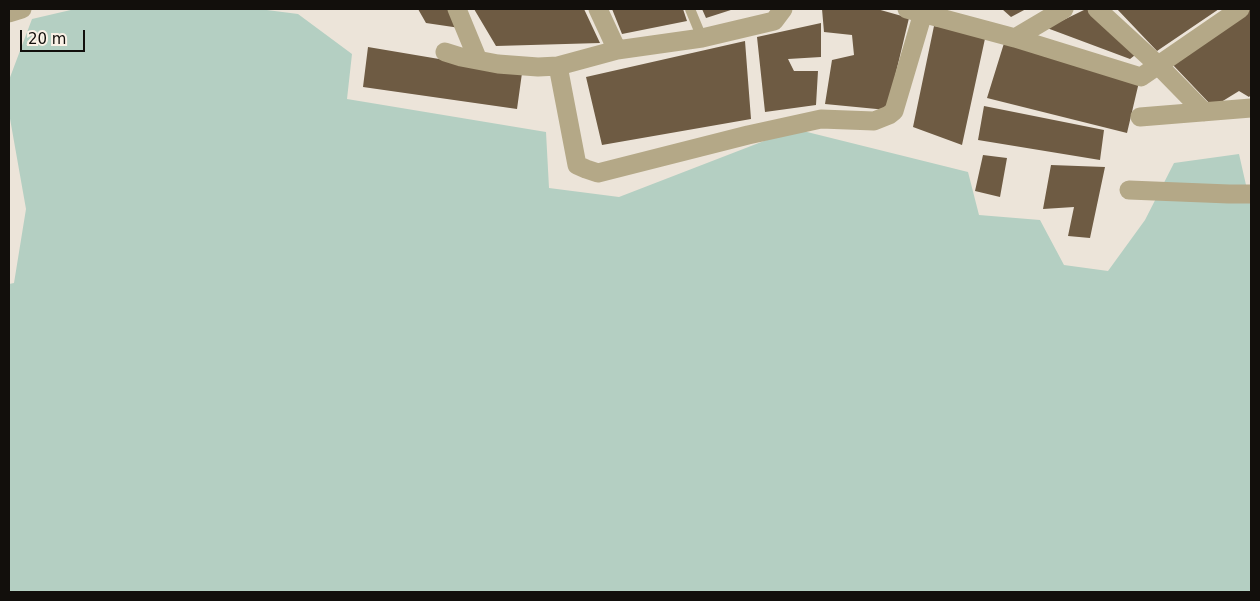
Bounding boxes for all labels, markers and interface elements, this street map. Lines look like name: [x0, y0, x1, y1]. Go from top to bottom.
scale bar: [22, 20, 88, 52]
text: 20 m: [28, 30, 66, 48]

